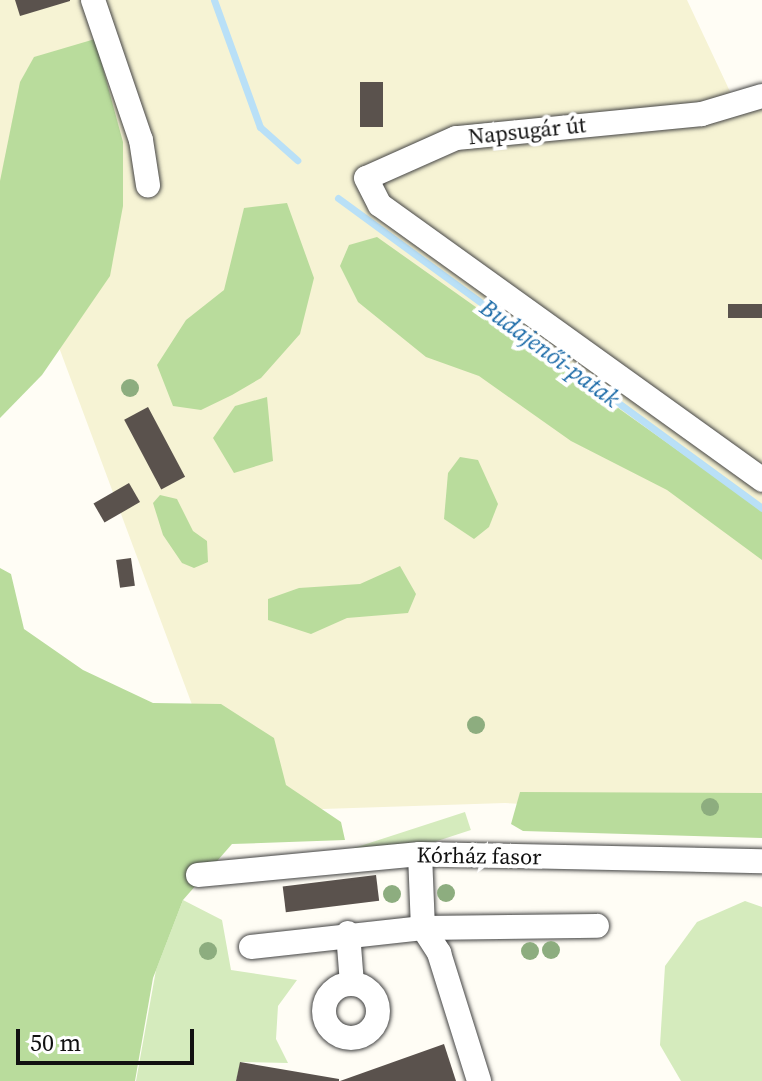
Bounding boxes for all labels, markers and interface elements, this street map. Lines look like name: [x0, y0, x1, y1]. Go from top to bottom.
street label: Napsugár út: [467, 112, 587, 150]
water label: Budajenői-patak: [475, 293, 625, 413]
street label: Kórház fasor: [416, 842, 542, 870]
scale bar: [20, 1013, 198, 1063]
text: 50 m: [30, 1026, 81, 1059]

